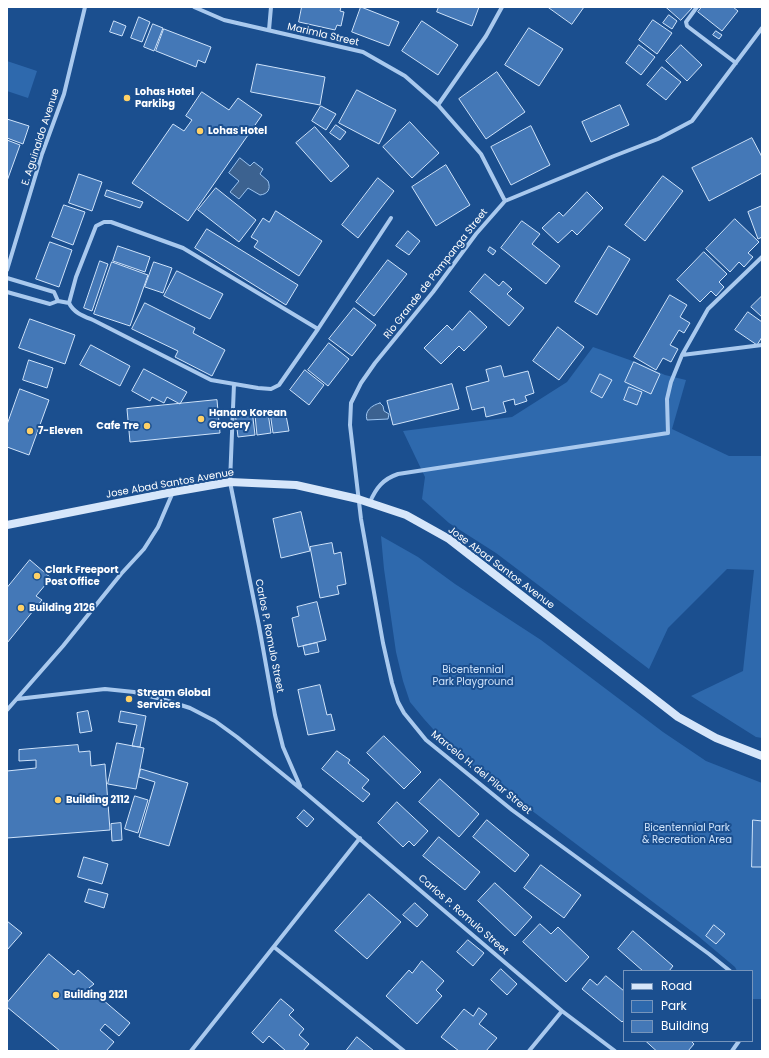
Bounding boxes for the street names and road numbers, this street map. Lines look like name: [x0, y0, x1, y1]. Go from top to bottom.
street label: Marimla Street: [286, 21, 360, 49]
street label: E. Aguinaldo Avenue: [20, 87, 62, 187]
street label: Rio Grande de Pampanga Street: [381, 207, 491, 341]
street label: Jose Abad Santos Avenue: [105, 467, 235, 501]
street label: Jose Abad Santos Avenue: [445, 524, 557, 612]
street label: Carlos P. Romulo Street: [252, 578, 286, 694]
street label: Marcelo H. del Pilar Street: [428, 729, 534, 817]
street label: Carlos P. Romulo Street: [415, 873, 511, 957]

